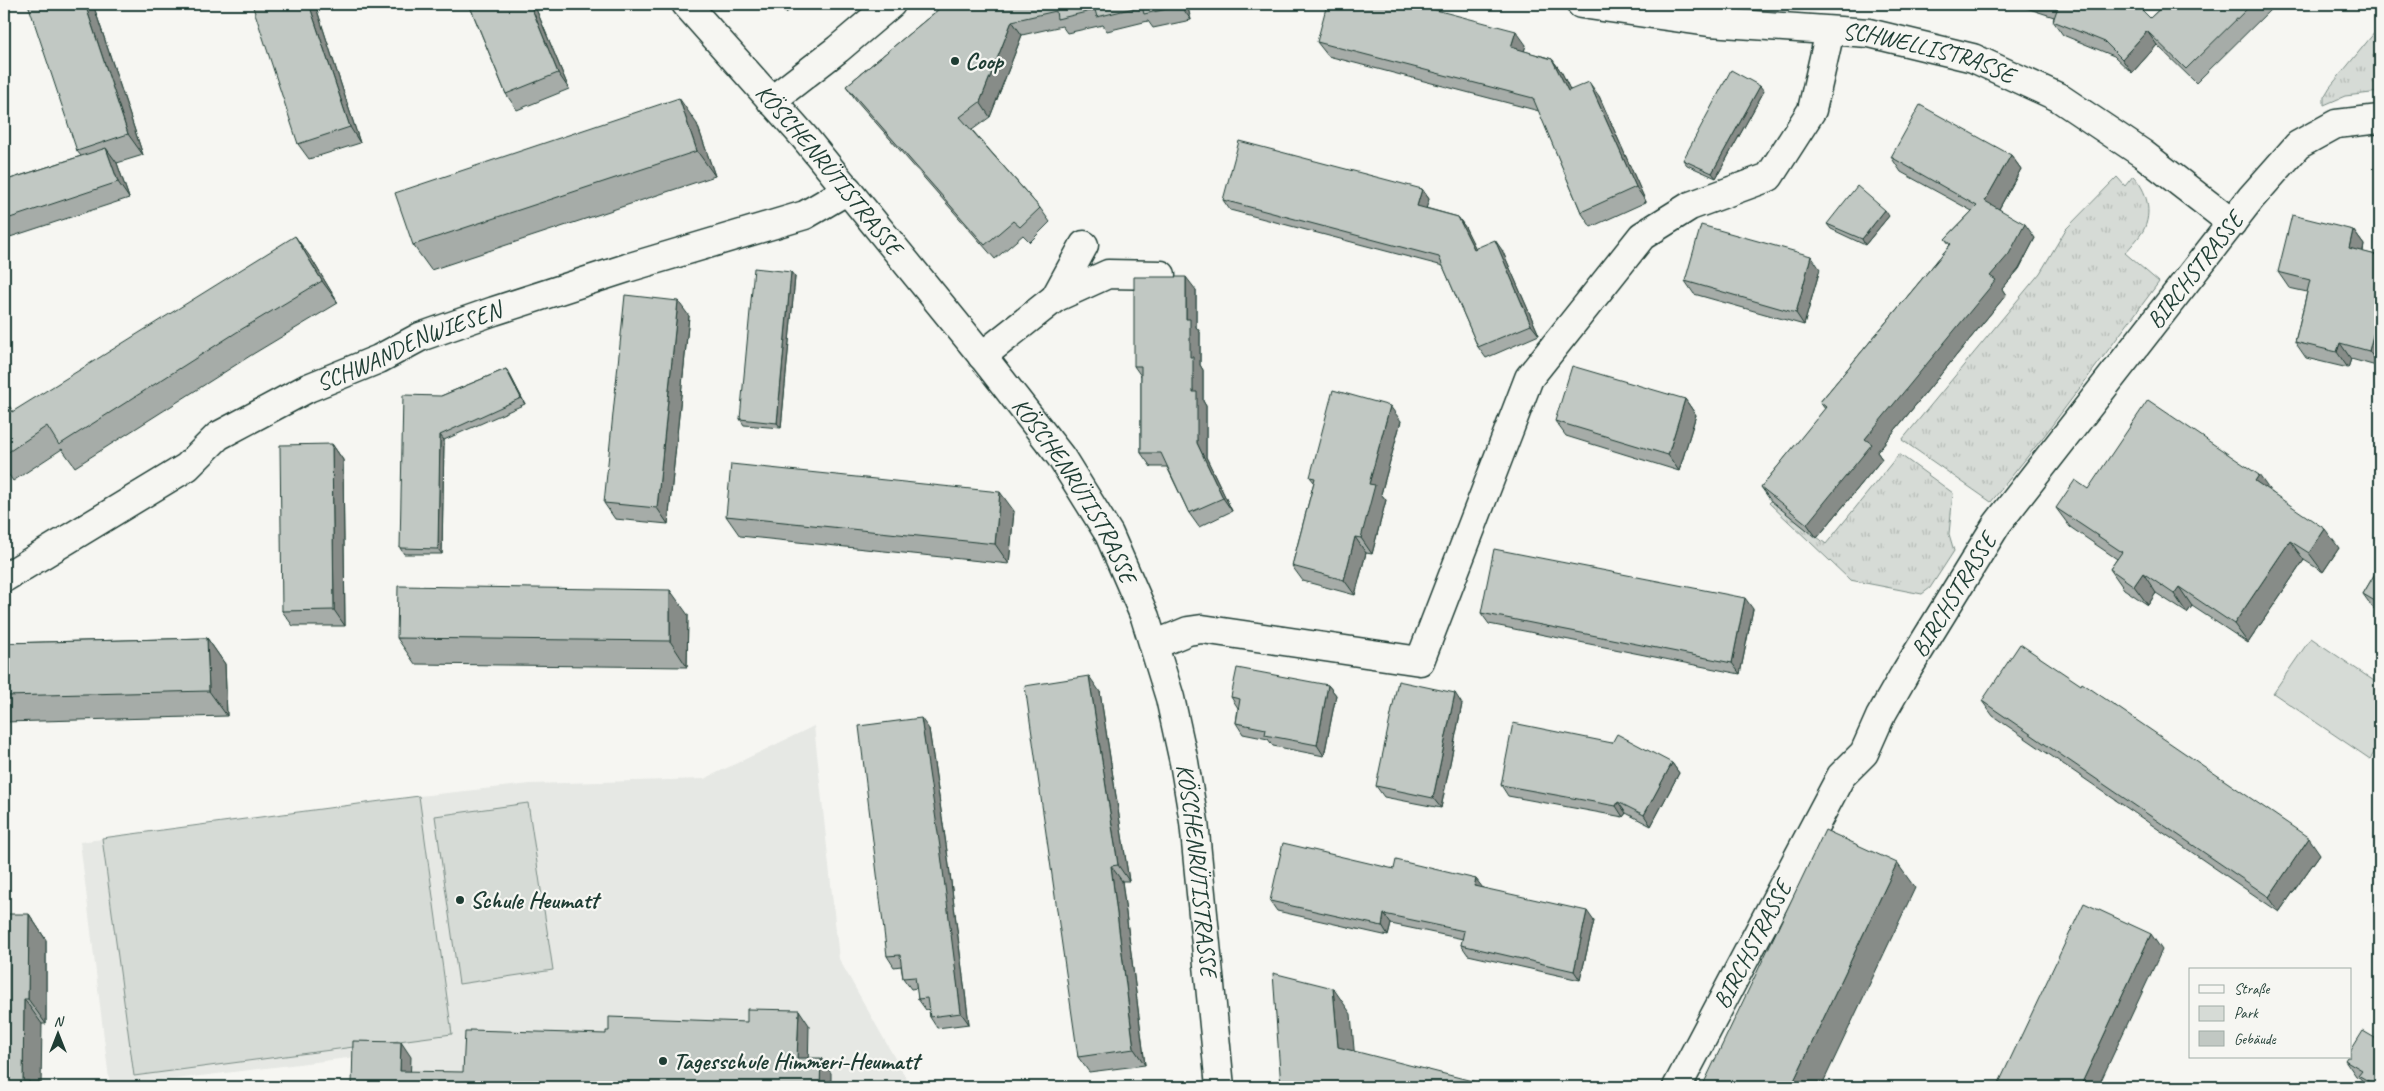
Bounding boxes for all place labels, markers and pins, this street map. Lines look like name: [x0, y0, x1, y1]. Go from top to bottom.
place label: Coop: [965, 46, 1005, 76]
marker: Coop: [949, 55, 961, 67]
place label: Schule Heumatt: [470, 885, 602, 915]
marker: Schule Heumatt: [454, 894, 466, 906]
place label: Tagesschule Himmeri-Heumatt: [673, 1046, 923, 1076]
marker: Tagesschule Himmeri-Heumatt: [657, 1055, 669, 1067]

